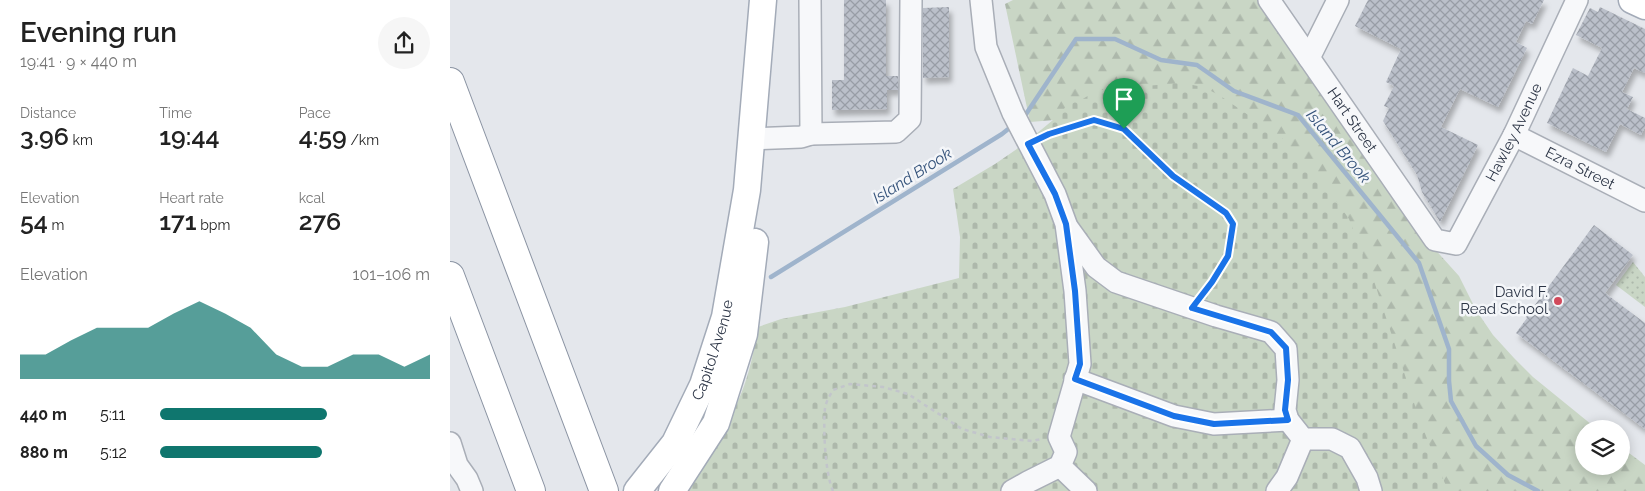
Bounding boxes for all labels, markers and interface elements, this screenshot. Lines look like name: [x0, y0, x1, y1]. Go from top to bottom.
text: Evening run: [20, 16, 177, 49]
button: share: [378, 17, 430, 69]
text: 19:41 · 9 × 440 m: [20, 52, 137, 71]
pin: [1103, 78, 1145, 129]
street label: Hawley Avenue: [1482, 80, 1546, 185]
street label: Hart Street: [1323, 84, 1381, 156]
icon: arrive: [1110, 85, 1138, 113]
text: Distance: [20, 105, 76, 121]
text: Time: [159, 105, 192, 121]
text: Pace: [299, 105, 331, 121]
water label: Island Brook: [1302, 106, 1375, 187]
text: 3.96: [20, 121, 69, 151]
text: 19:44: [159, 121, 220, 151]
text: 4:59: [299, 121, 347, 151]
text: km: [69, 132, 93, 148]
text: /km: [347, 132, 379, 148]
water label: Island Brook: [869, 143, 956, 207]
street label: Ezra Street: [1542, 143, 1618, 193]
text: Elevation: [20, 190, 79, 206]
text: Heart rate: [159, 190, 224, 206]
text: kcal: [299, 190, 325, 206]
text: 54: [20, 206, 48, 236]
text: 171: [159, 206, 197, 236]
text: 276: [299, 206, 341, 236]
text: m: [48, 217, 64, 233]
text: bpm: [197, 217, 230, 233]
text: Elevation: [20, 265, 88, 284]
text: 101–106 m: [353, 265, 430, 284]
place label: David F. Read School: [1460, 283, 1549, 318]
marker: David F. Read School: [1552, 295, 1564, 307]
street label: Capitol Avenue: [688, 298, 737, 403]
text: 440 m: [20, 405, 67, 424]
text: 5:11: [100, 405, 125, 424]
map controls: [1575, 420, 1630, 475]
button: layers: [1575, 420, 1630, 475]
text: 880 m: [20, 443, 68, 462]
text: 5:12: [100, 443, 127, 462]

